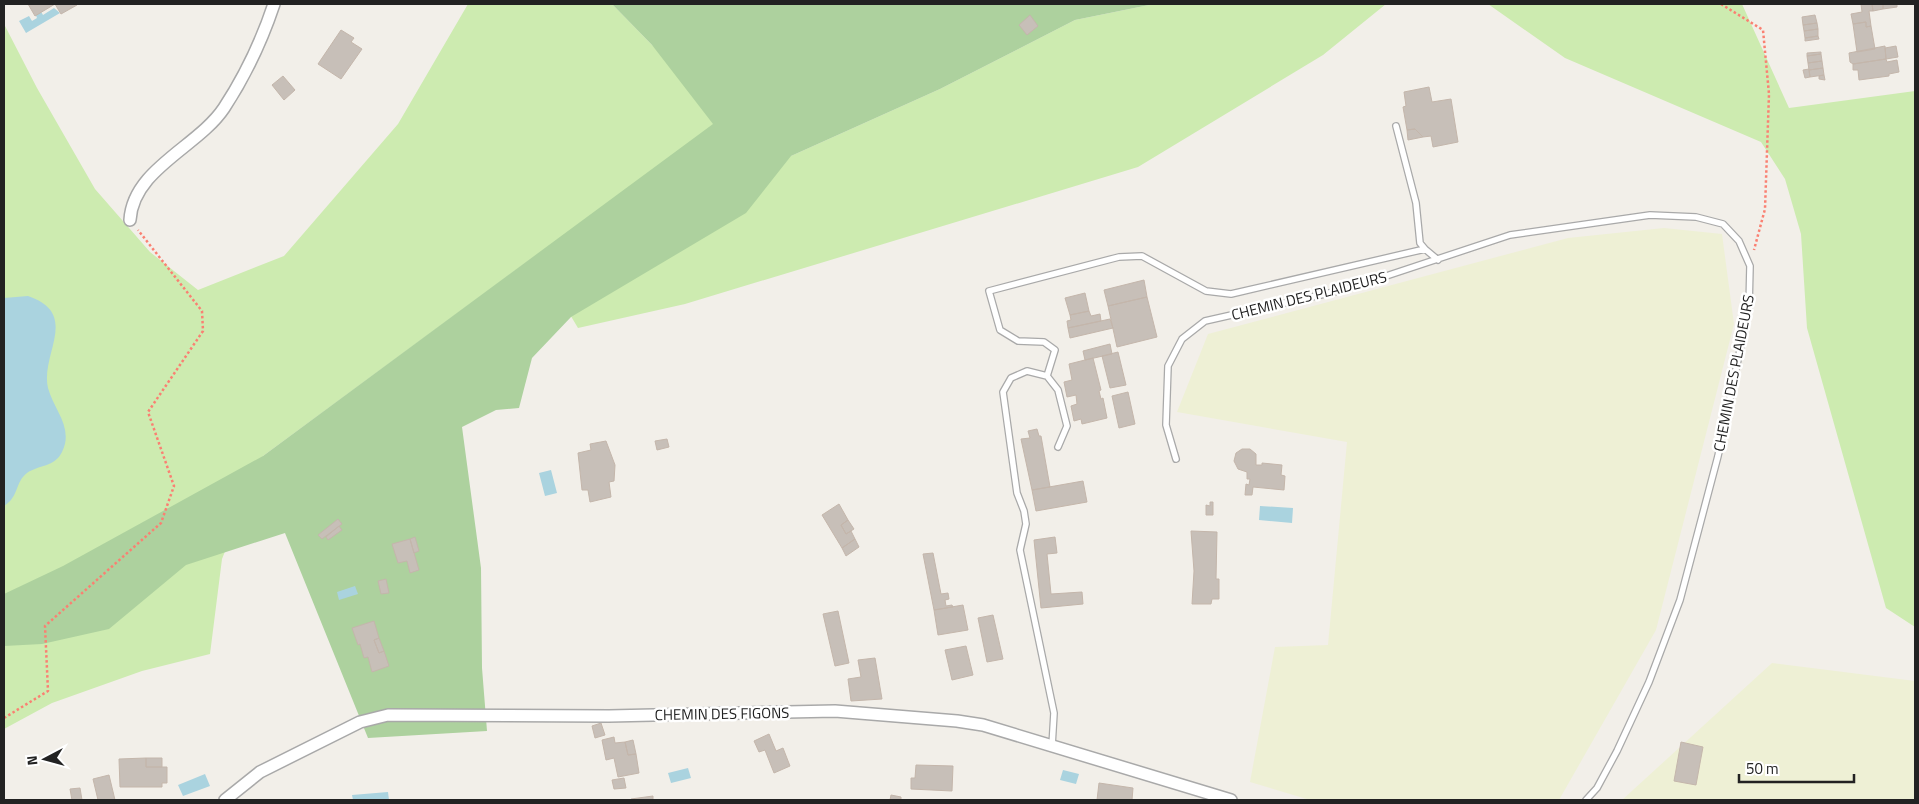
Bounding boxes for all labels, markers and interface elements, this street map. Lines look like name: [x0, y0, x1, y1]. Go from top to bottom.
street label: CHEMIN DES PLAIDEURS: [1229, 265, 1389, 326]
street label: CHEMIN DES PLAIDEURS: [1707, 292, 1760, 453]
street label: CHEMIN DES FIGONS: [654, 701, 790, 726]
north arrow: [20, 734, 70, 784]
scale bar: [1739, 752, 1854, 784]
text: N: [21, 754, 43, 766]
text: 50 m: [1746, 757, 1779, 780]

